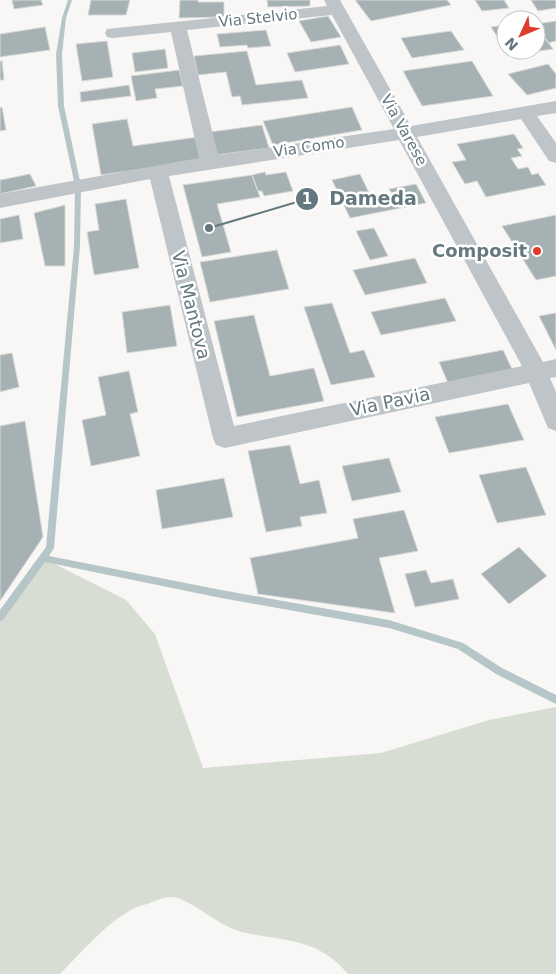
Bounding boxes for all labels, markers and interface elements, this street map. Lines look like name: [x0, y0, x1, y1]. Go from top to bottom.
street label: Via Stelvio: [218, 5, 298, 31]
north arrow: [496, 10, 546, 60]
text: N: [502, 34, 521, 54]
street label: Via Varese: [377, 91, 431, 169]
street label: Via Como: [272, 133, 346, 161]
callout: Dameda: [294, 182, 427, 216]
text: Dameda: [329, 187, 417, 209]
text: 1: [302, 190, 312, 208]
place label: Composit: [432, 240, 527, 261]
marker: Composit: [531, 245, 543, 257]
street label: Via Mantova: [168, 248, 215, 361]
street label: Via Pavia: [348, 383, 432, 420]

